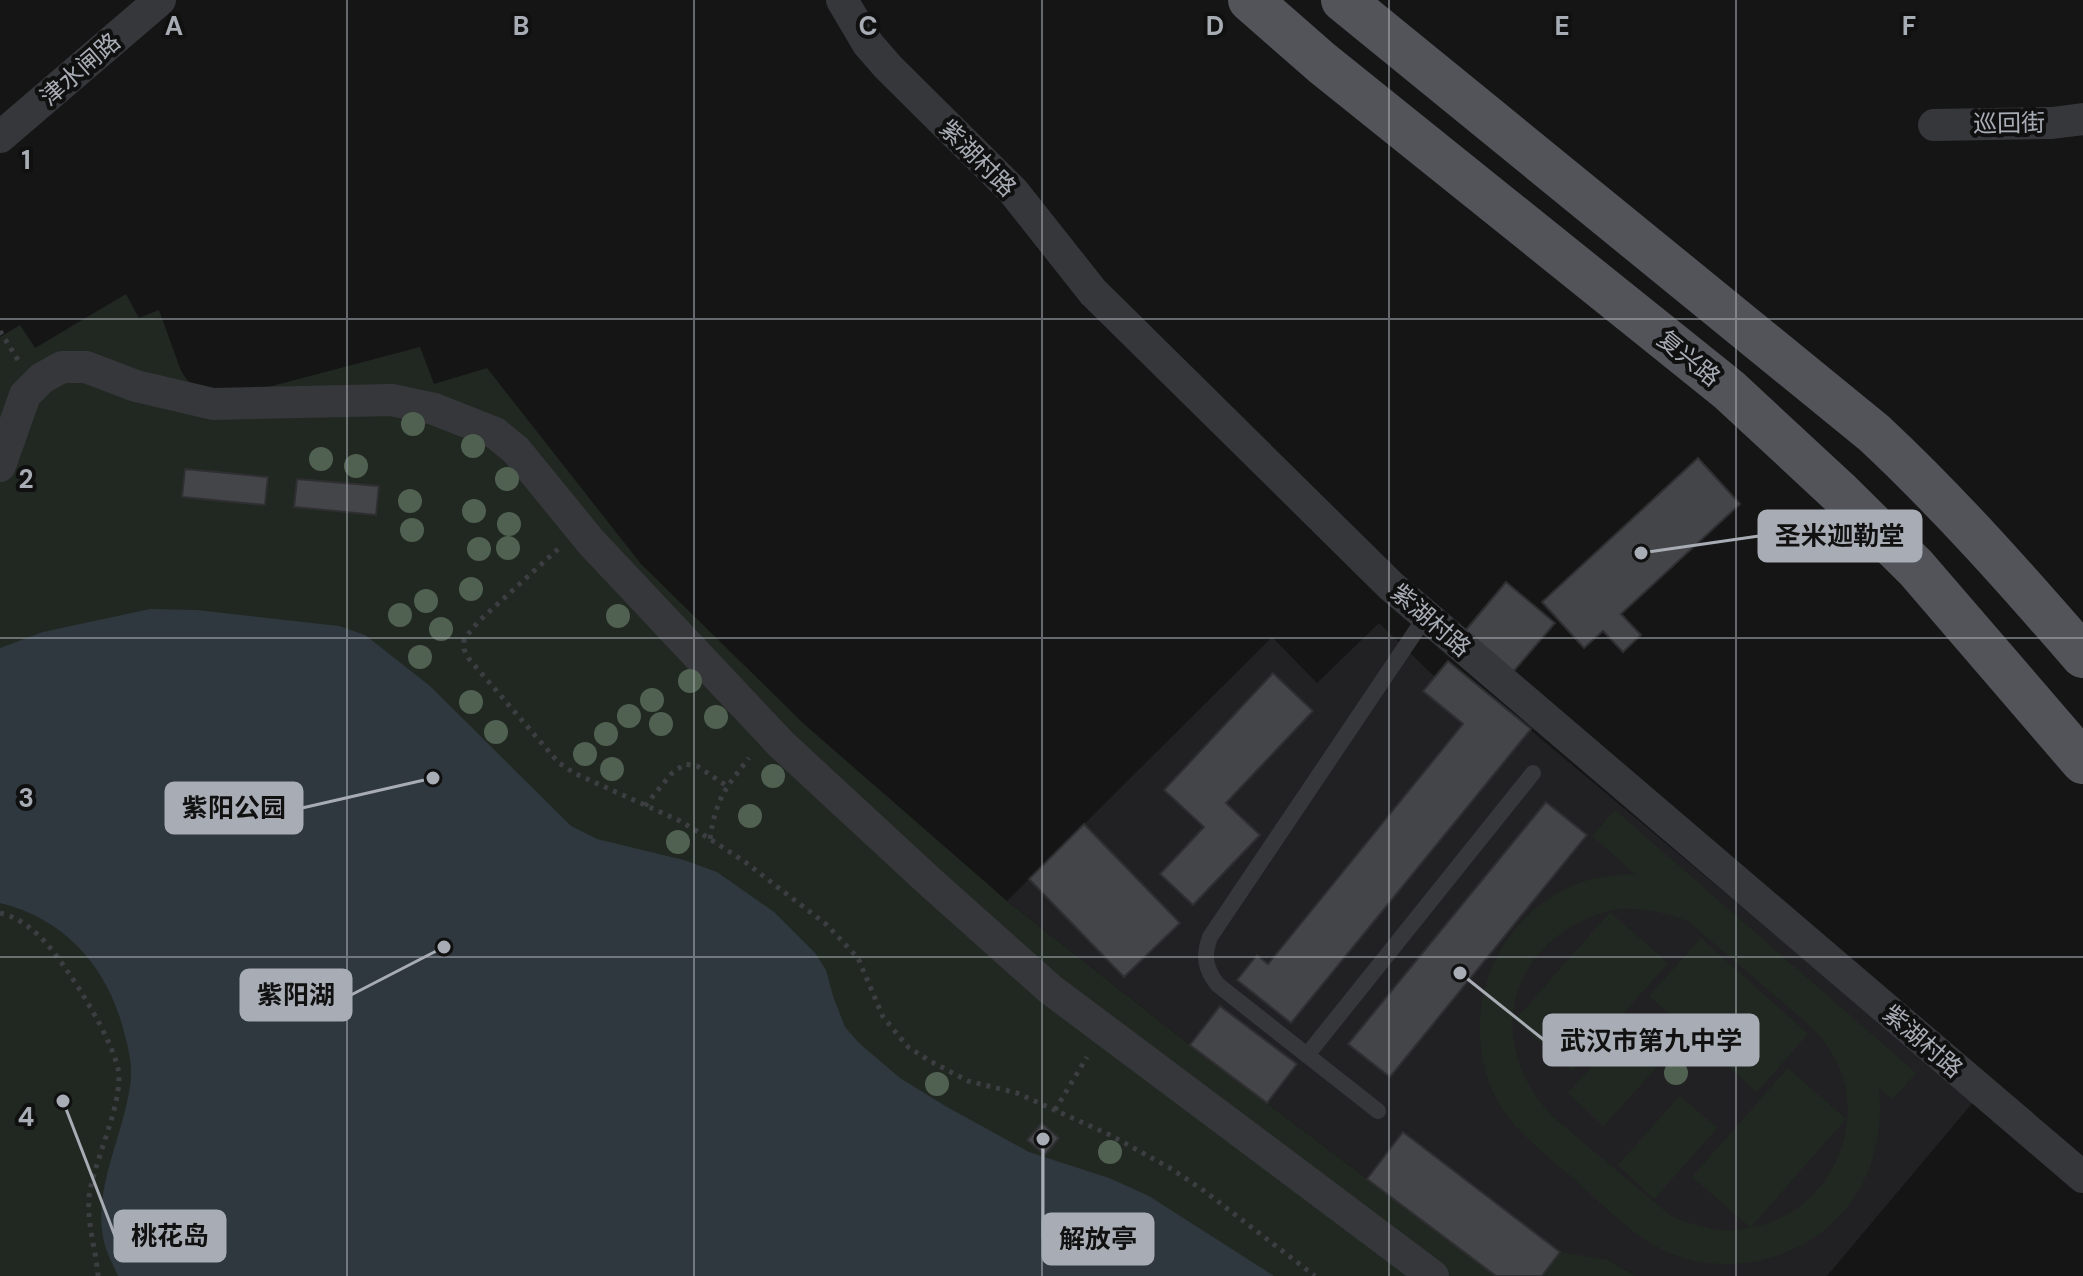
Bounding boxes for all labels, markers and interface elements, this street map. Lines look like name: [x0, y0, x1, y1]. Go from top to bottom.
text: A: [165, 9, 183, 43]
text: B: [513, 9, 529, 43]
text: C: [858, 9, 878, 43]
text: D: [1206, 9, 1224, 43]
text: E: [1554, 9, 1570, 43]
text: F: [1902, 9, 1916, 43]
street label: 津水闸路: [34, 26, 126, 112]
street label: 巡回街: [1973, 107, 2045, 139]
street label: 紫湖村路: [933, 113, 1023, 203]
text: 1: [21, 143, 31, 177]
street label: 复兴路: [1651, 323, 1727, 393]
text: 2: [18, 462, 34, 496]
callout: 圣米迦勒堂: [1759, 511, 1921, 561]
text: 圣米迦勒堂: [1775, 519, 1905, 553]
street label: 紫湖村路: [1385, 577, 1477, 663]
text: 3: [18, 781, 34, 815]
callout: 紫阳公园: [166, 783, 302, 833]
text: 紫阳公园: [182, 791, 286, 825]
callout: 紫阳湖: [241, 970, 351, 1020]
text: 紫阳湖: [257, 978, 335, 1012]
street label: 紫湖村路: [1877, 998, 1969, 1084]
callout: 武汉市第九中学: [1544, 1015, 1758, 1065]
text: 武汉市第九中学: [1560, 1024, 1742, 1058]
text: 4: [18, 1100, 34, 1134]
callout: 桃花岛: [115, 1211, 225, 1261]
callout: 解放亭: [1043, 1214, 1153, 1264]
text: 桃花岛: [131, 1219, 209, 1253]
text: 解放亭: [1059, 1222, 1137, 1256]

